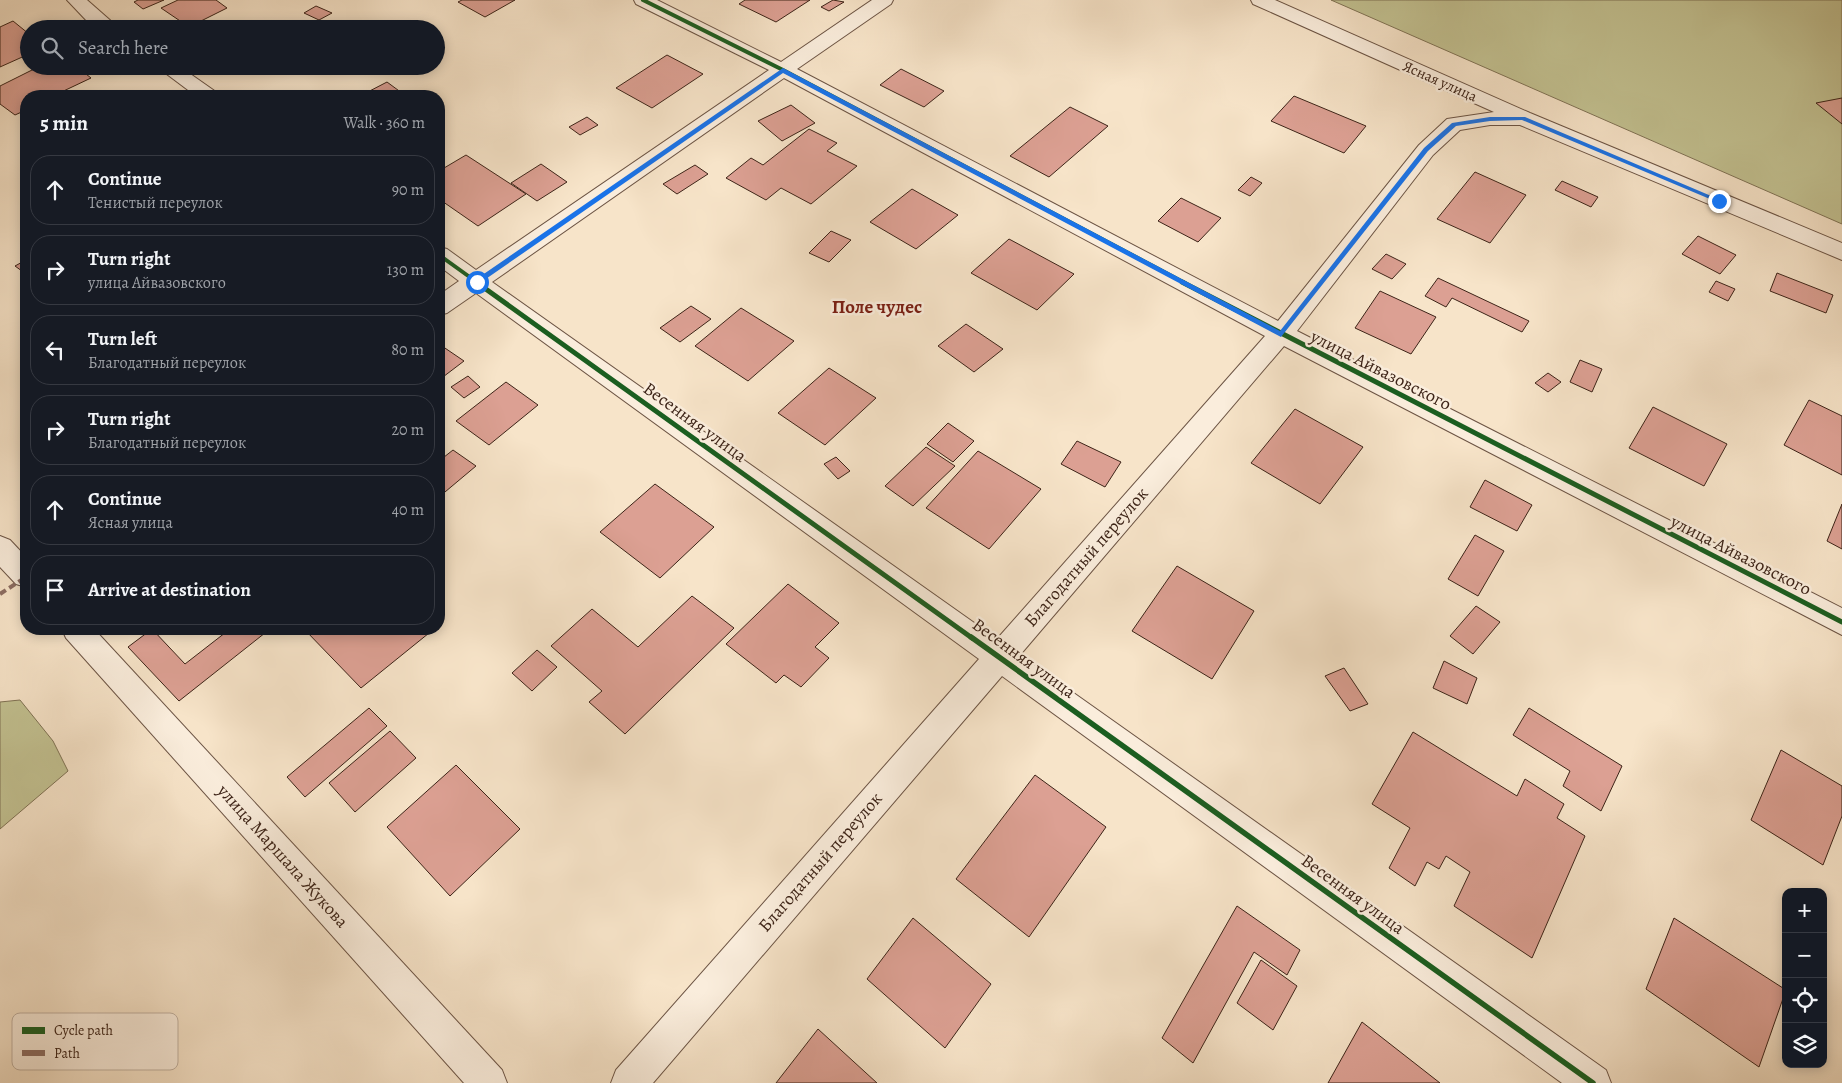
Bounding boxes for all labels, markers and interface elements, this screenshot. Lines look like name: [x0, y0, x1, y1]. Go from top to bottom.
search box: [20, 20, 445, 75]
icon: search: [38, 34, 66, 62]
text: Search here: [78, 35, 168, 61]
street label: Ясная улица: [1400, 56, 1480, 106]
text: 5 min: [40, 109, 88, 137]
text: Walk · 360 m: [343, 112, 425, 134]
text: Continue: [88, 166, 162, 192]
icon: ahead: [41, 176, 69, 204]
text: 90 m: [392, 179, 424, 201]
route end: [1708, 190, 1731, 213]
text: Тенистый переулок: [88, 192, 223, 214]
text: Turn right: [88, 246, 170, 272]
icon: right: [41, 256, 69, 284]
text: 130 m: [387, 259, 424, 281]
route start: [466, 271, 489, 294]
text: улица Айвазовского: [88, 272, 226, 294]
district label: Поле чудес: [832, 294, 922, 320]
street label: улица Айвазовского: [1306, 324, 1455, 416]
text: Turn left: [88, 326, 157, 352]
icon: left: [41, 336, 69, 364]
text: 80 m: [391, 339, 424, 361]
text: Благодатный переулок: [88, 352, 246, 374]
street label: Весенняя улица: [638, 376, 752, 468]
text: Turn right: [88, 406, 170, 432]
icon: right: [41, 416, 69, 444]
text: 20 m: [391, 419, 424, 441]
text: Благодатный переулок: [88, 432, 246, 454]
street label: Благодатный переулок: [1019, 482, 1153, 632]
text: Continue: [88, 486, 162, 512]
icon: ahead: [41, 496, 69, 524]
text: 40 m: [392, 499, 424, 521]
street label: улица Айвазовского: [1666, 509, 1815, 601]
text: Ясная улица: [88, 512, 173, 534]
icon: arrive: [41, 576, 69, 604]
text: Arrive at destination: [88, 577, 251, 603]
street label: Весенняя улица: [967, 612, 1081, 704]
street label: улица Маршала Жукова: [211, 778, 354, 933]
street label: Благодатный переулок: [753, 787, 887, 937]
street label: Весенняя улица: [1296, 848, 1410, 940]
map controls: [1782, 888, 1827, 1068]
button: +: [1782, 888, 1827, 933]
button: −: [1782, 933, 1827, 978]
button: locate: [1782, 978, 1827, 1023]
legend: [12, 1013, 178, 1070]
text: Cycle path: [54, 1021, 114, 1040]
button: layers: [1782, 1023, 1827, 1068]
text: Path: [54, 1044, 81, 1063]

